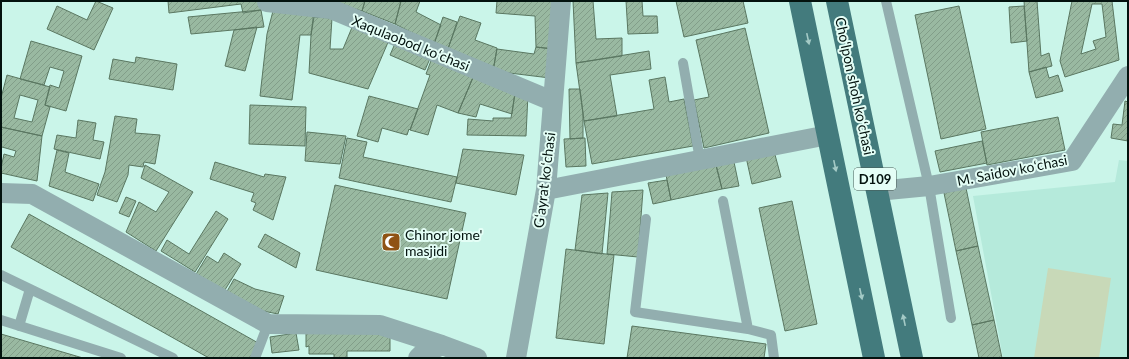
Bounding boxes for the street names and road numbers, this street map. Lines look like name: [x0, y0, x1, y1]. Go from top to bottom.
street label: Xaqulaobod koʻchasi: [350, 12, 472, 74]
street label: Choʻlpon shoh koʻchasi: [832, 16, 878, 156]
street label: Gʻayrat koʻchasi: [530, 131, 558, 229]
street label: M. Saidov koʻchasi: [955, 151, 1069, 189]
road number: D109: [854, 168, 896, 190]

